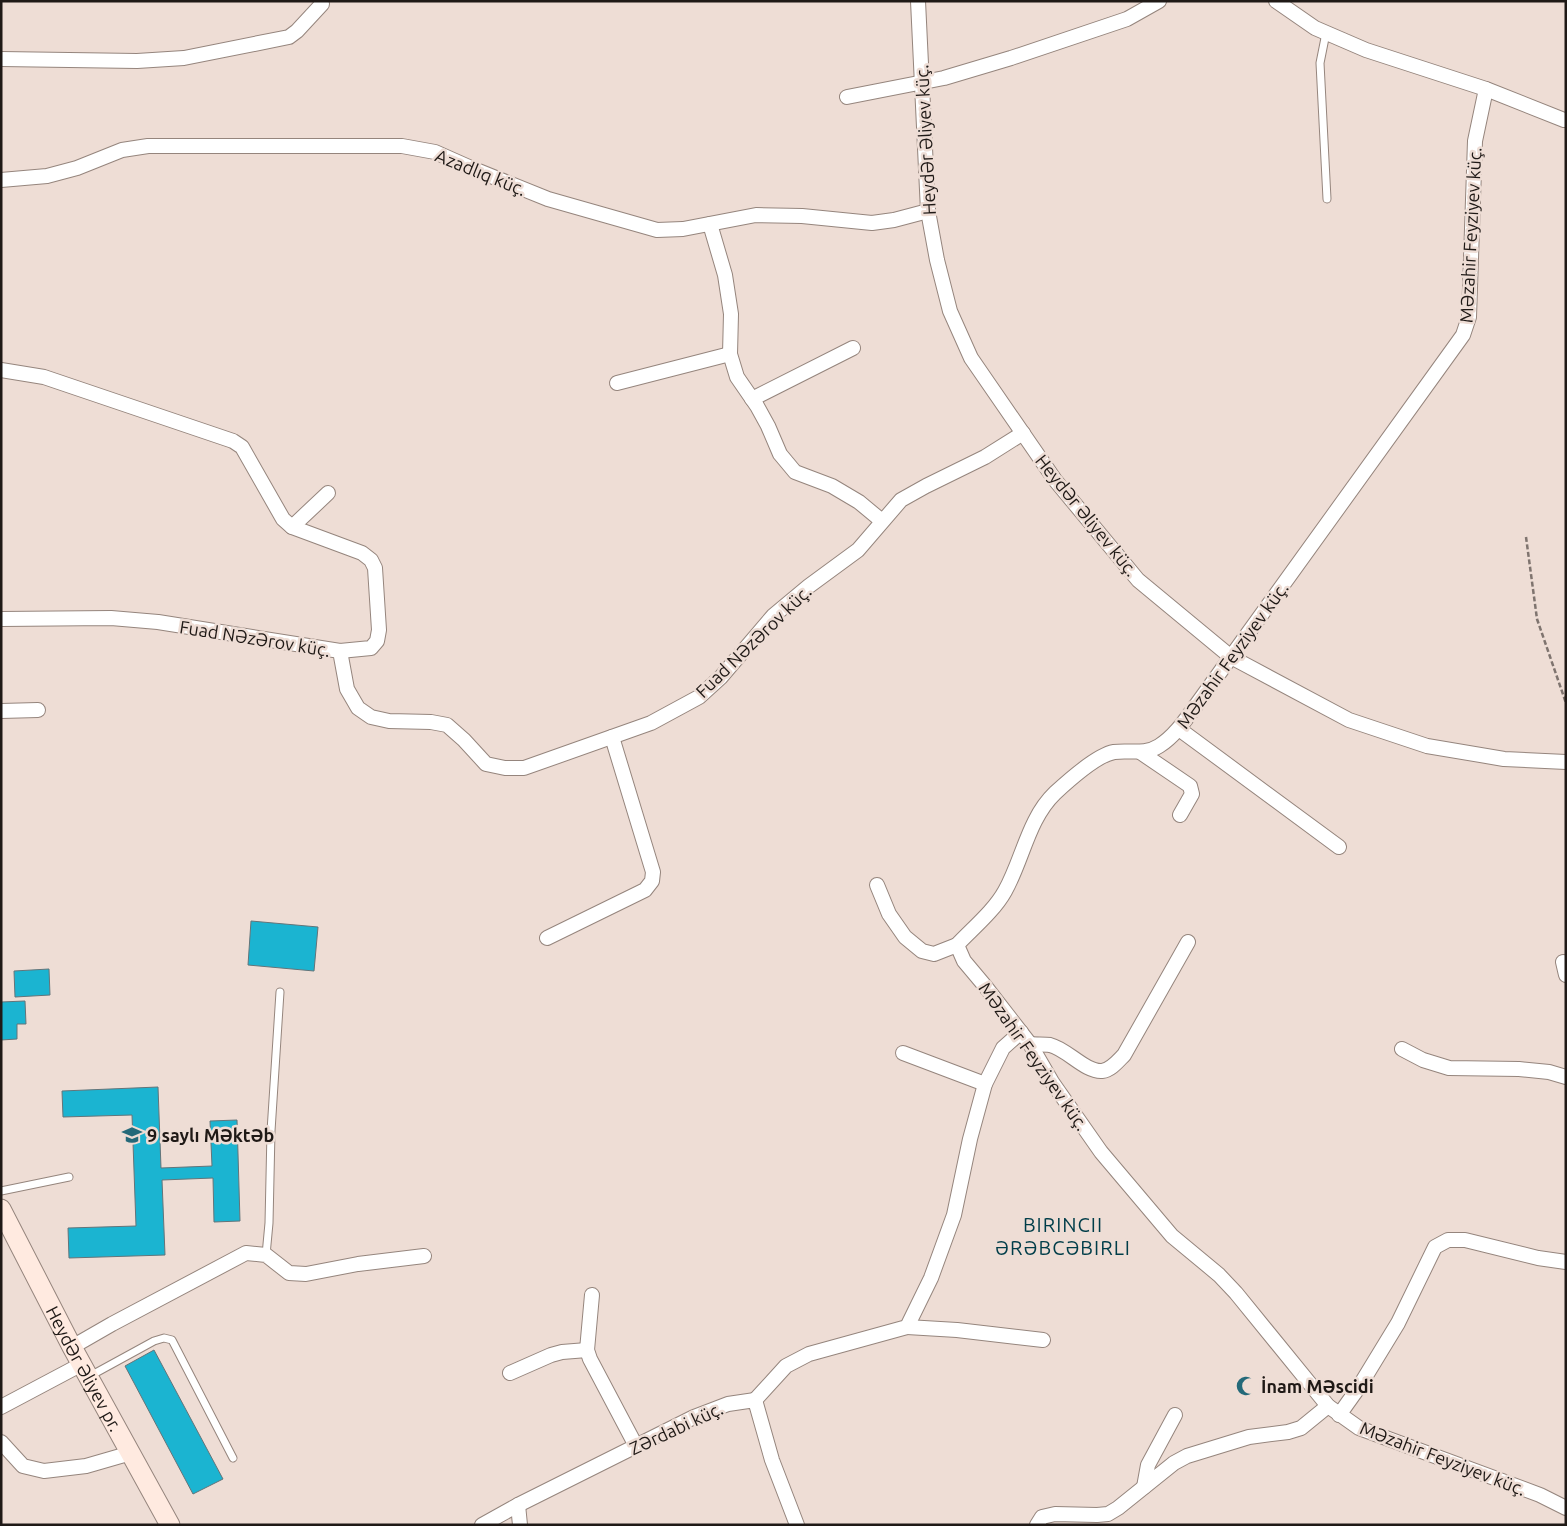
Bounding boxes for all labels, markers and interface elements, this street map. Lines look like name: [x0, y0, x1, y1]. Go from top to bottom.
street label: Heydər Əliyev küç.: [911, 64, 939, 216]
street label: Azadlıq küç.: [433, 145, 529, 199]
street label: Məzahir Feyziyev küç.: [1455, 147, 1485, 323]
street label: Heydər Əliyev küç.: [1032, 450, 1142, 580]
street label: Məzahir Feyziyev küç.: [1172, 578, 1292, 732]
street label: Fuad Nəzərov küç.: [691, 581, 815, 701]
street label: Fuad Nəzərov küç.: [178, 616, 332, 660]
street label: Məzahir Feyziyev küç.: [975, 978, 1093, 1134]
school or university icon: 9 saylı Məktəb: [121, 1124, 143, 1146]
place label: 9 saylı Məktəb: [147, 1125, 274, 1145]
district label: BIRINCII ƏRƏBCƏBIRLI: [995, 1213, 1131, 1259]
street label: Heydər Əliyev pr.: [43, 1303, 126, 1435]
mosque icon: İnam Məscidi: [1235, 1375, 1257, 1397]
place label: İnam Məscidi: [1261, 1376, 1374, 1396]
street label: Zərdabi küç.: [626, 1398, 726, 1458]
street label: Məzahir Feyziyev küç.: [1357, 1417, 1529, 1499]

